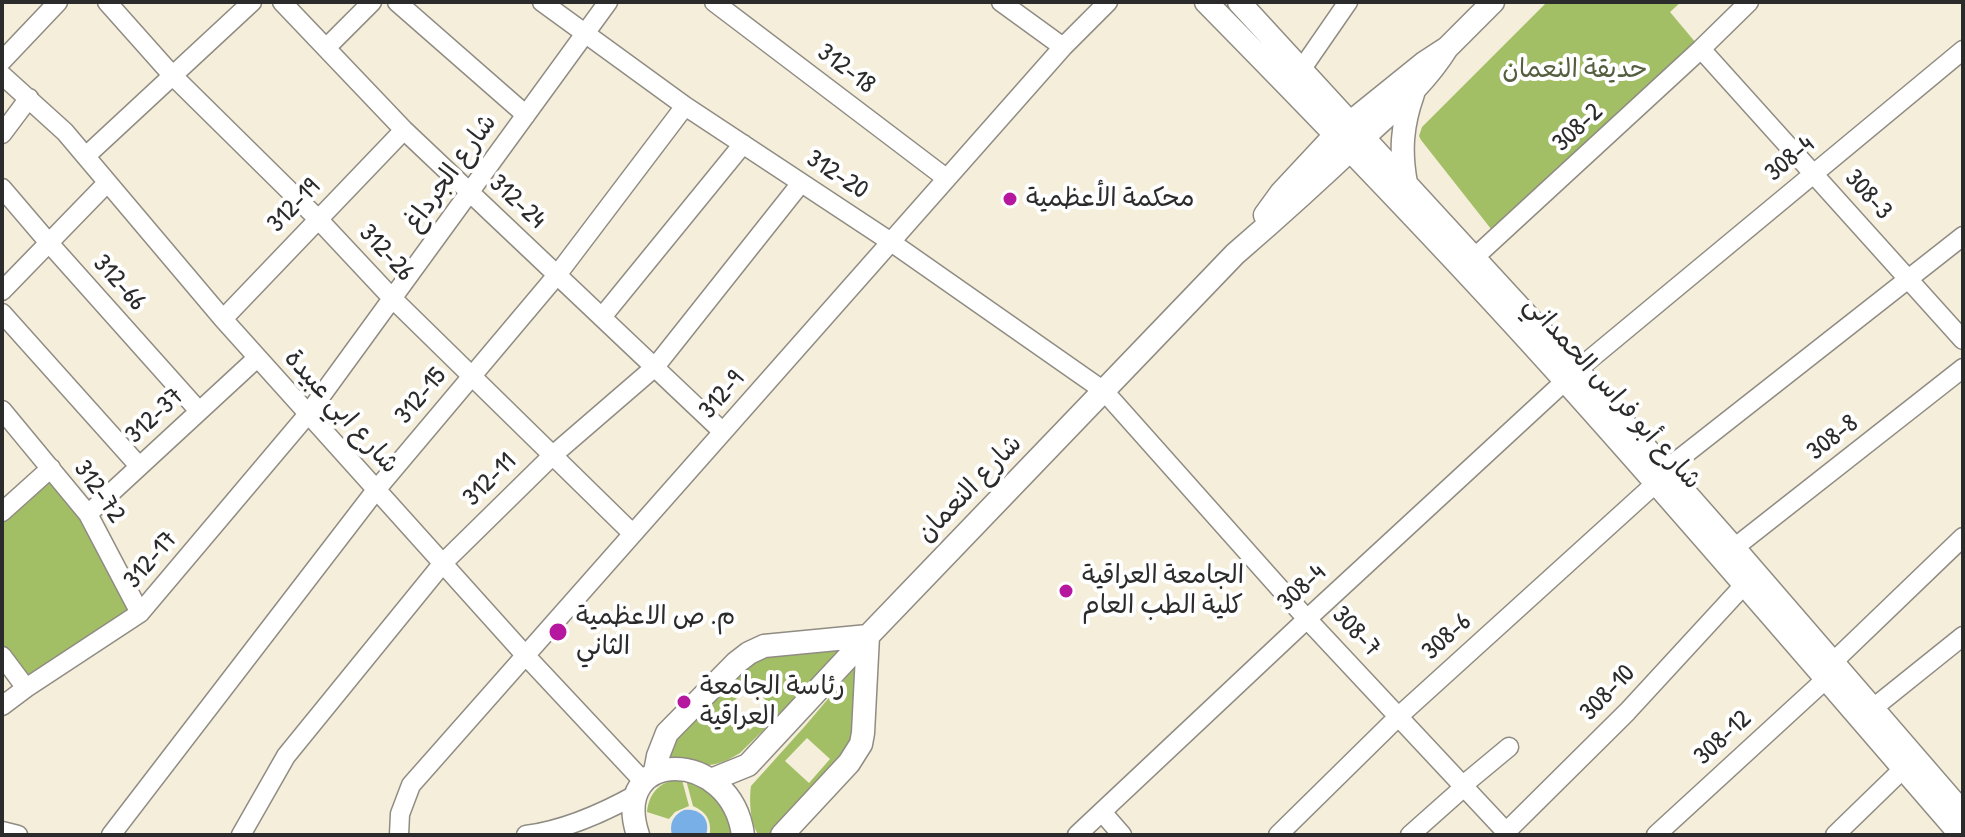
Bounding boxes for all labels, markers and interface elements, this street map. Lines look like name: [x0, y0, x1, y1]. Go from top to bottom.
street label: 312-18: [811, 37, 881, 101]
park label: حديقة النعمان: [1502, 54, 1648, 86]
street label: 308-2: [1546, 97, 1610, 159]
street label: شارع الجرداغ: [398, 108, 504, 238]
street label: 308-4: [1759, 129, 1821, 189]
street label: 312-20: [800, 144, 874, 206]
street label: 308-3: [1837, 163, 1899, 227]
street label: 312-24: [482, 168, 552, 236]
street label: 312-19: [261, 173, 327, 239]
place label: محكمة الأعظمية: [1026, 183, 1194, 215]
marker: محكمة الأعظمية: [1001, 190, 1019, 208]
street label: 312-26: [352, 218, 420, 288]
street label: 312-66: [86, 249, 152, 317]
street label: شارع أبو فراس الحمداني: [1517, 290, 1707, 496]
street label: شارع ابي عبيدة: [277, 343, 405, 481]
street label: 312-15: [388, 361, 454, 431]
street label: 312-9: [693, 365, 751, 425]
street label: 312-37: [119, 381, 191, 451]
street label: 308-8: [1801, 408, 1865, 468]
street label: شارع النعمان: [911, 429, 1029, 549]
street label: 312-11: [457, 447, 523, 513]
street label: 312-72: [66, 455, 132, 529]
street label: 312-17: [118, 525, 184, 595]
street label: 308-4: [1271, 558, 1333, 618]
place label: الجامعة العراقية كلية الطب العام: [1082, 560, 1244, 622]
marker: الجامعة العراقية كلية الطب العام: [1057, 582, 1075, 600]
street label: 308-7: [1325, 600, 1387, 664]
place label: م. ص الاعظمية الثاني: [576, 601, 735, 662]
street label: 308-6: [1416, 607, 1478, 667]
marker: م. ص الاعظمية الثاني: [547, 621, 569, 643]
street label: 308-10: [1574, 658, 1642, 728]
place label: رئاسة الجامعة العراقية: [700, 671, 845, 732]
marker: رئاسة الجامعة العراقية: [675, 693, 693, 711]
street label: 308-12: [1688, 704, 1758, 772]

